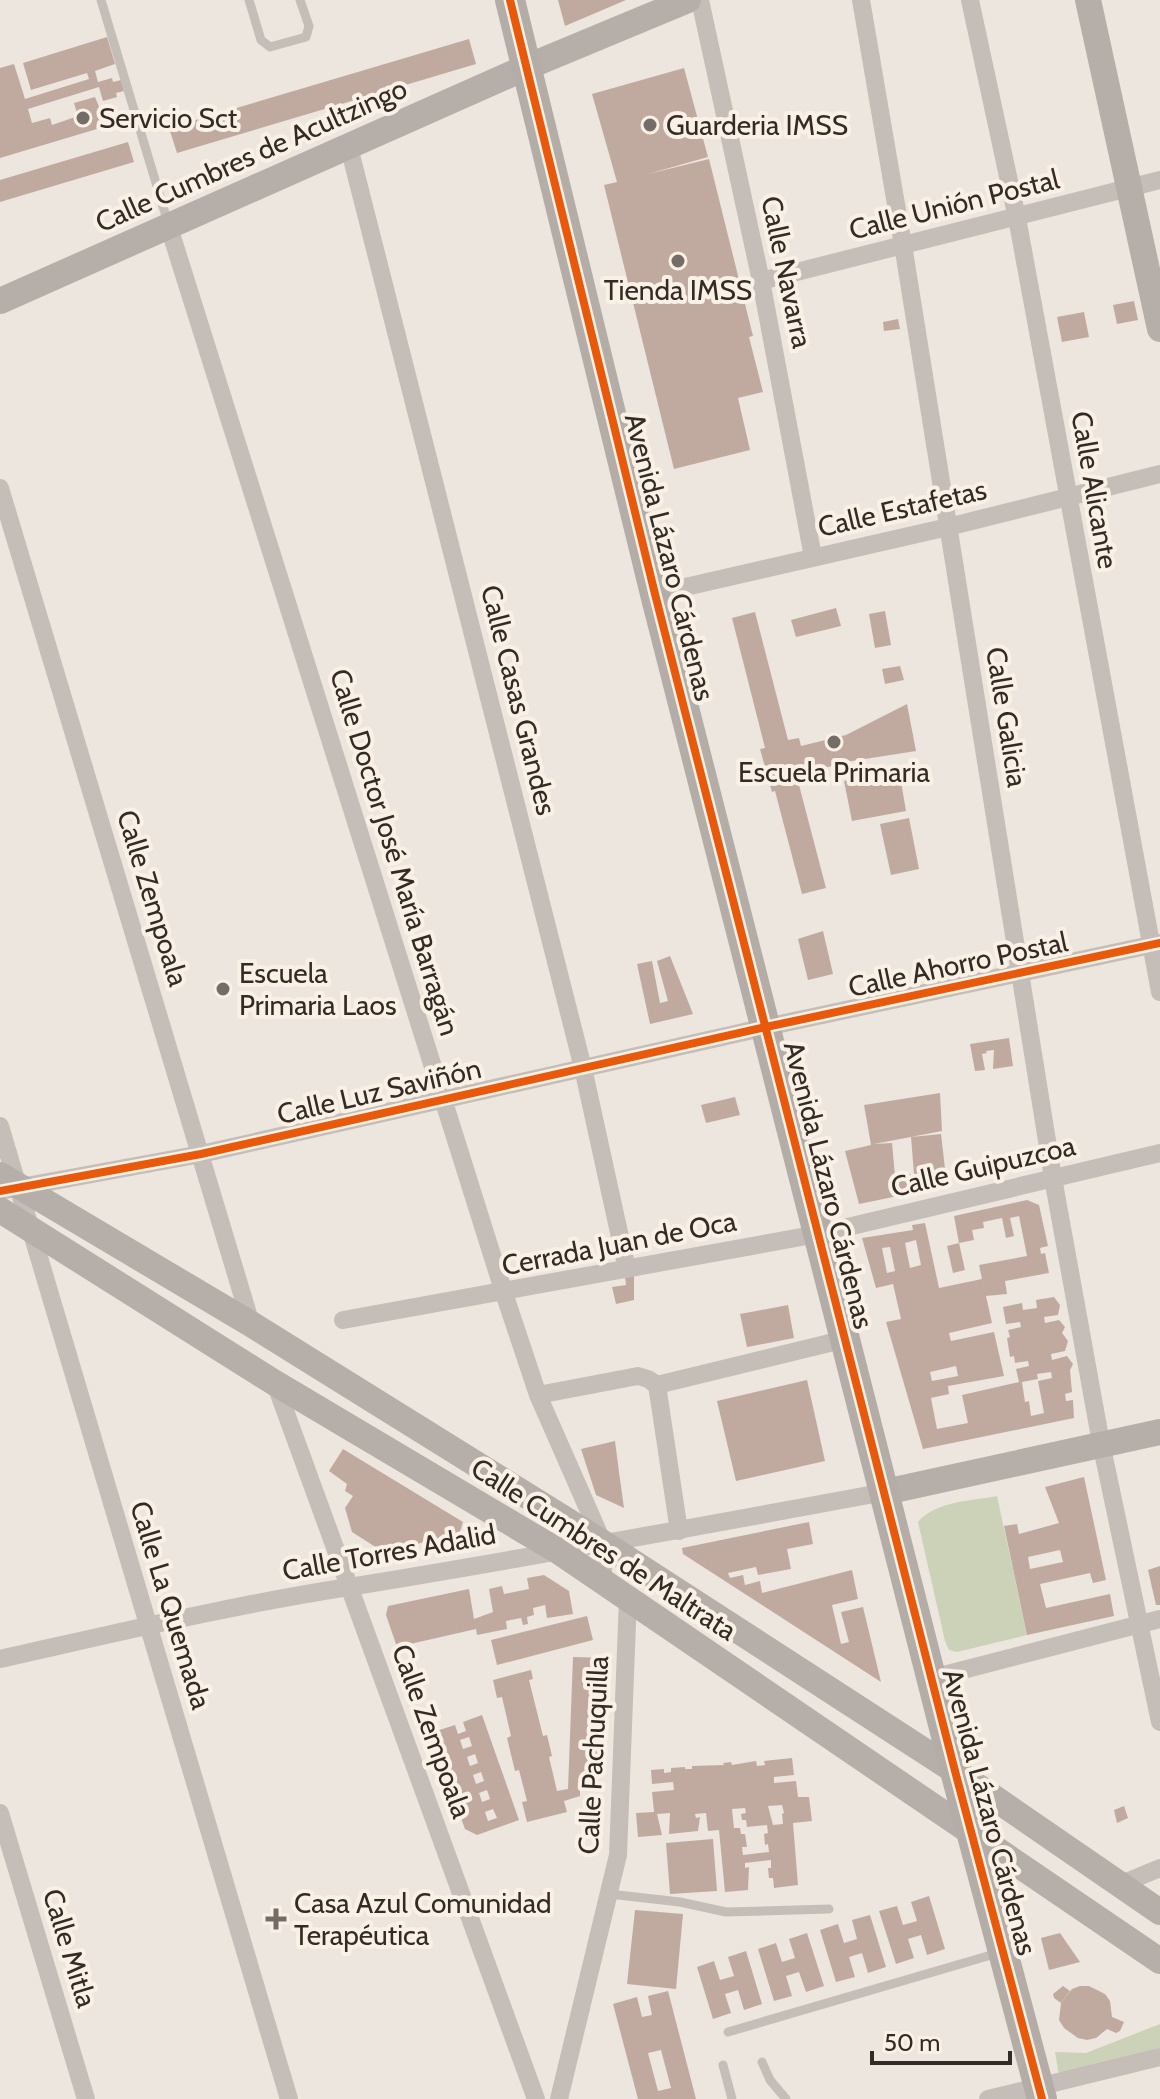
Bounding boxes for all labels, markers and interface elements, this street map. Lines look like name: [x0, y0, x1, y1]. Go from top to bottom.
street label: Calle Cumbres de Acultzingo: [90, 71, 412, 239]
place label: Servicio Sct: [99, 101, 237, 135]
place label: Guarderia IMSS: [666, 108, 848, 142]
marker: Servicio Sct: [74, 109, 92, 127]
marker: Guarderia IMSS: [641, 116, 659, 134]
street label: Calle Unión Postal: [845, 161, 1063, 247]
street label: Calle Navarra: [754, 193, 820, 352]
marker: Tienda IMSS: [669, 252, 687, 270]
place label: Tienda IMSS: [604, 273, 752, 307]
street label: Calle Alicante: [1064, 409, 1126, 571]
street label: Avenida Lázaro Cárdenas: [618, 410, 722, 704]
street label: Calle Estafetas: [814, 472, 990, 544]
street label: Calle Casas Grandes: [474, 581, 564, 819]
street label: Calle Galicia: [979, 645, 1035, 790]
street label: Calle Doctor José María Barragán: [323, 665, 467, 1039]
marker: Escuela Primaria: [825, 733, 843, 751]
place label: Escuela Primaria: [738, 755, 930, 789]
street label: Calle Zempoala: [110, 806, 196, 991]
street label: Calle Ahorro Postal: [845, 924, 1071, 1004]
place label: Escuela Primaria Laos: [239, 956, 397, 1022]
marker: Escuela Primaria Laos: [214, 980, 232, 998]
street label: Avenida Lázaro Cárdenas: [777, 1038, 881, 1332]
street label: Calle Luz Saviñón: [274, 1051, 484, 1131]
street label: Calle Guipuzcoa: [888, 1128, 1079, 1204]
street label: Cerrada Juan de Oca: [499, 1203, 740, 1282]
street label: Calle Cumbres de Maltrata: [465, 1450, 744, 1648]
street label: Calle La Quemada: [123, 1497, 219, 1714]
street label: Calle Torres Adalid: [280, 1516, 498, 1588]
street label: Calle Zempoala: [385, 1640, 479, 1823]
street label: Calle Pachuquilla: [571, 1654, 615, 1855]
street label: Avenida Lázaro Cárdenas: [935, 1665, 1045, 1959]
street label: Calle Mitla: [36, 1885, 104, 2012]
place label: Casa Azul Comunidad Terapéutica: [294, 1886, 552, 1952]
marker: Casa Azul Comunidad Terapéutica: [265, 1908, 287, 1930]
scale bar: [872, 2015, 1010, 2065]
text: 50 m: [884, 2028, 940, 2057]

